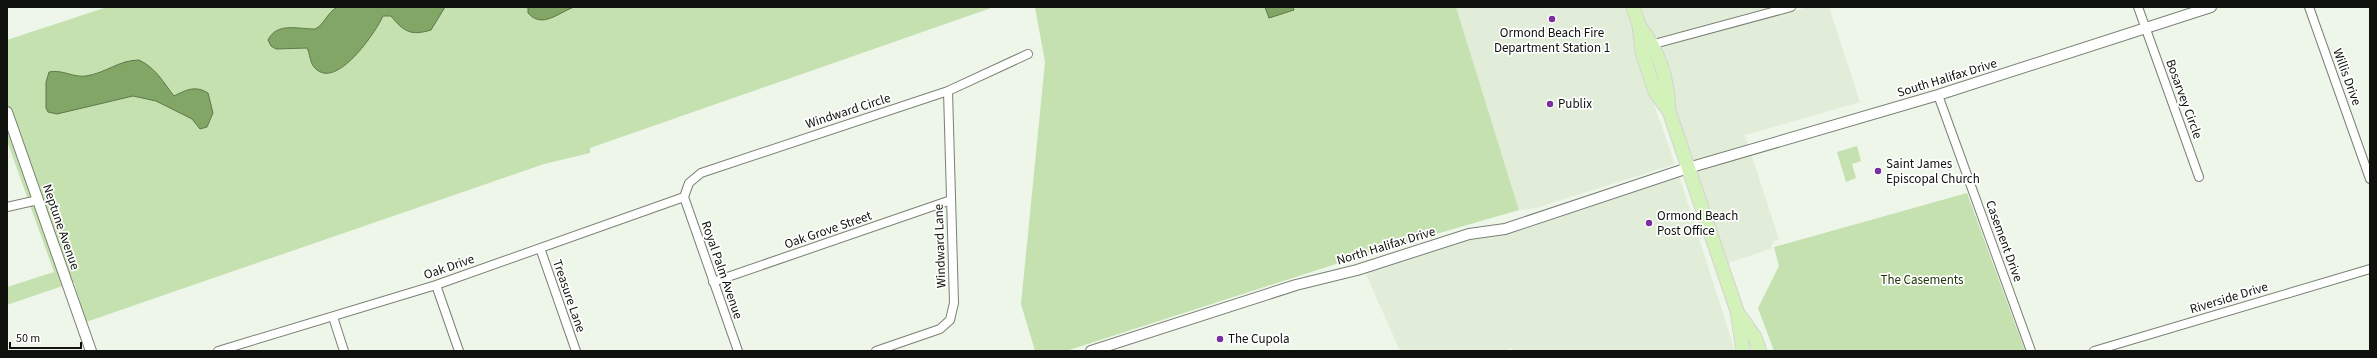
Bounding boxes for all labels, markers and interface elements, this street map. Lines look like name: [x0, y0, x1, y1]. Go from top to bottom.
marker: Ormond Beach Fire Department Station 1: [1547, 14, 1557, 24]
place label: Ormond Beach Fire Department Station 1: [1494, 24, 1610, 57]
street label: Willis Drive: [2328, 46, 2366, 108]
street label: South Halifax Drive: [1895, 54, 1999, 102]
street label: Bosarvey Circle: [2161, 57, 2207, 141]
street label: Windward Circle: [803, 89, 893, 133]
place label: Publix: [1558, 95, 1592, 113]
marker: Publix: [1545, 99, 1555, 109]
place label: Saint James Episcopal Church: [1886, 155, 1980, 188]
marker: Saint James Episcopal Church: [1873, 166, 1883, 176]
street label: Neptune Avenue: [38, 182, 84, 272]
street label: Casement Drive: [1981, 198, 2027, 284]
street label: Windward Lane: [930, 204, 950, 288]
street label: Oak Grove Street: [782, 206, 875, 253]
place label: Ormond Beach Post Office: [1657, 207, 1738, 240]
marker: Ormond Beach Post Office: [1644, 218, 1654, 228]
street label: Royal Palm Avenue: [697, 219, 747, 321]
street label: North Halifax Drive: [1334, 222, 1438, 270]
street label: Oak Drive: [421, 250, 477, 284]
street label: Treasure Lane: [548, 257, 590, 335]
park label: The Casements: [1880, 271, 1964, 289]
street label: Riverside Drive: [2188, 278, 2270, 318]
scale bar: [10, 324, 81, 350]
text: 50 m: [16, 330, 40, 347]
place label: The Cupola: [1228, 330, 1290, 348]
marker: The Cupola: [1215, 334, 1225, 344]

